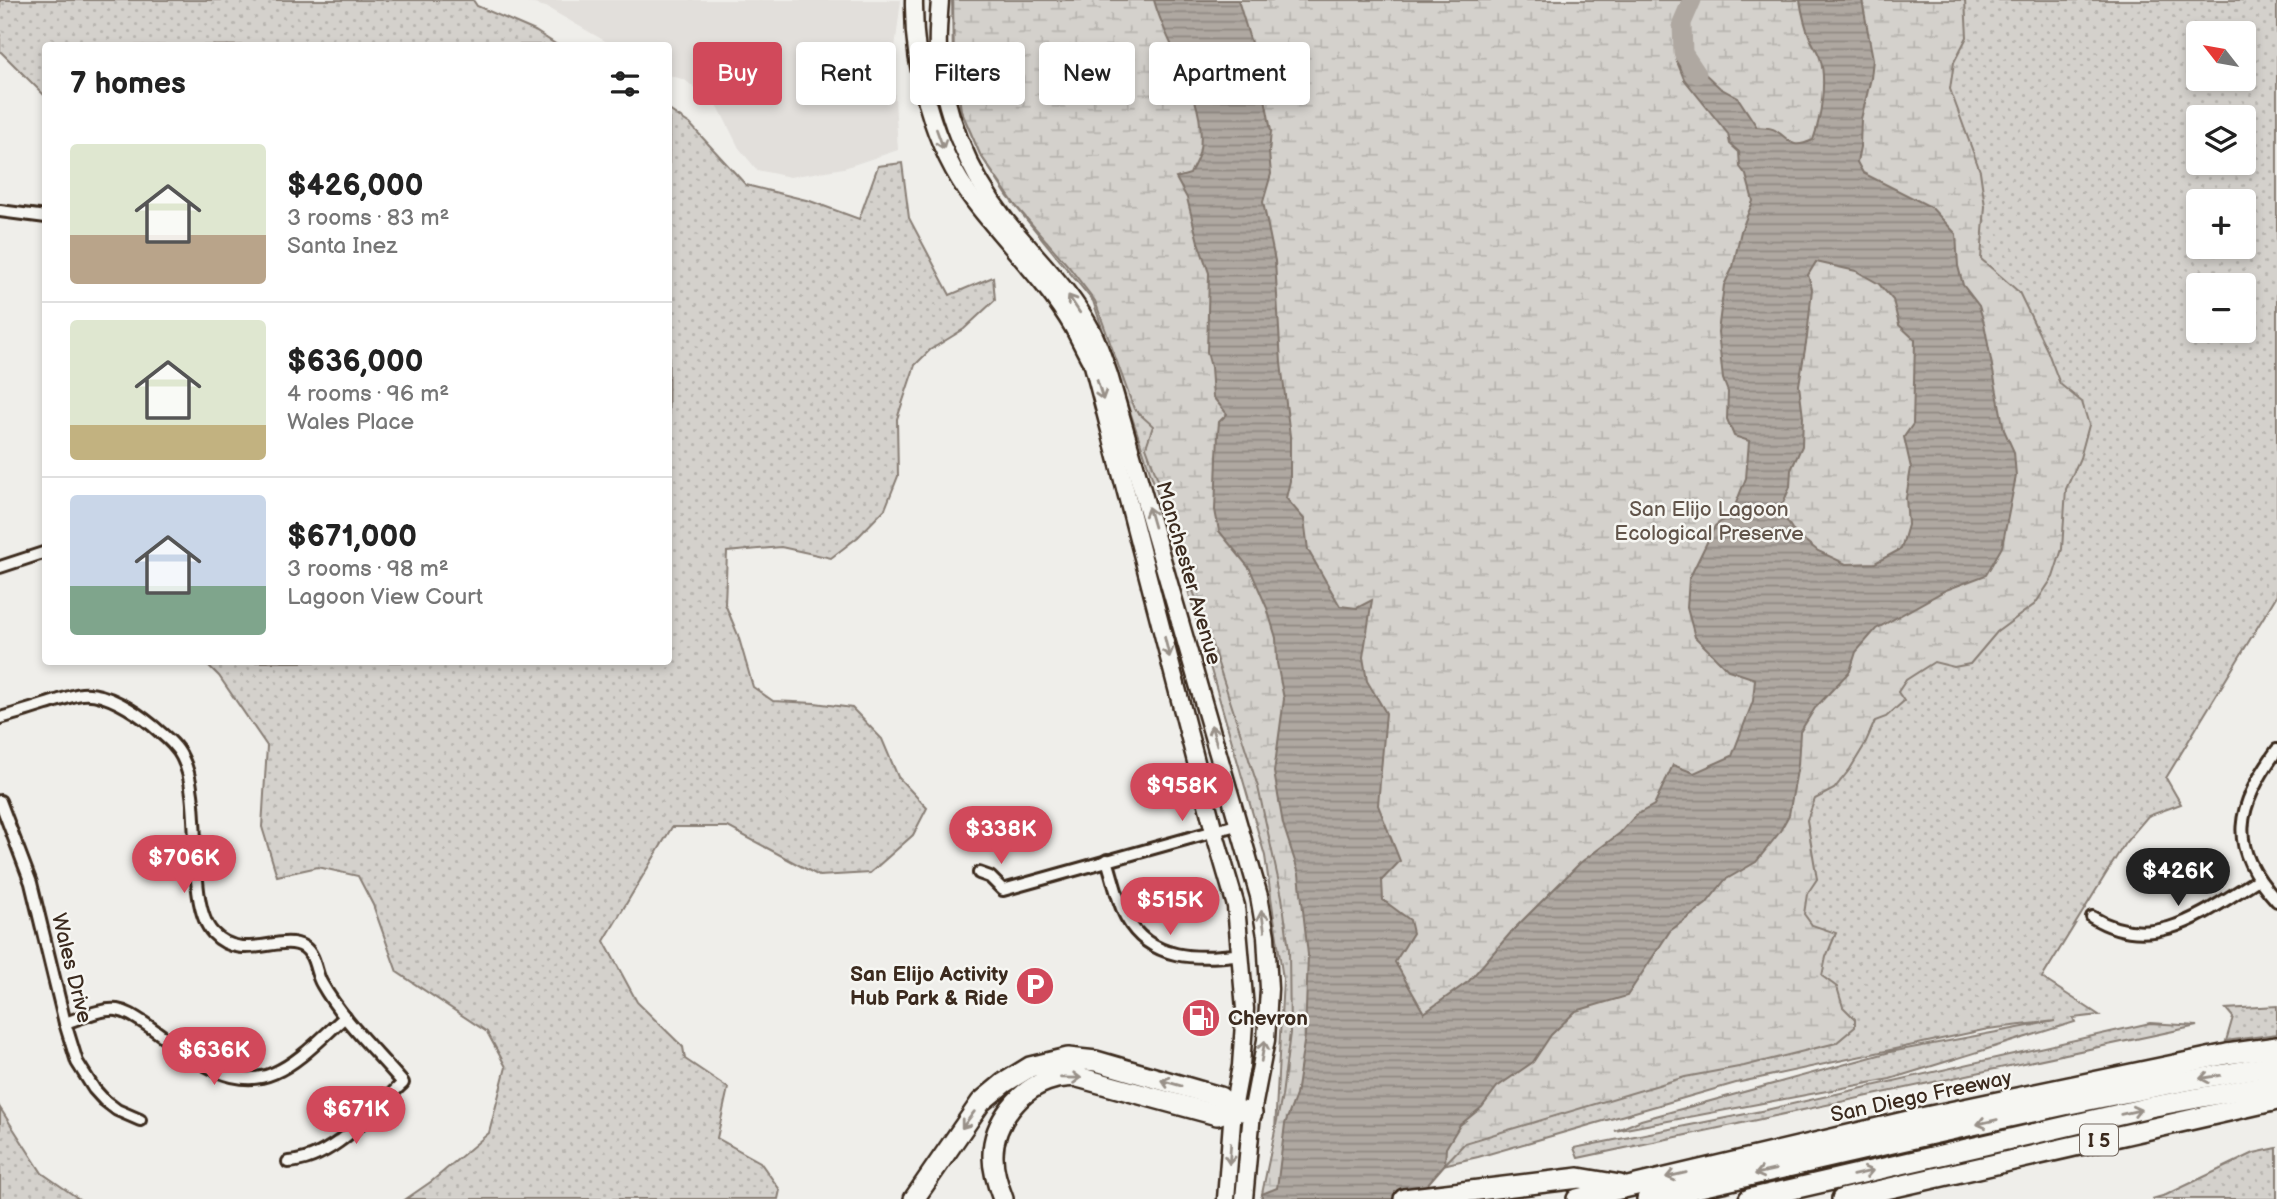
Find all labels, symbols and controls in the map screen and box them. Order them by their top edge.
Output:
north arrow [2186,21,2256,91]
map controls [2186,21,2256,343]
chip: Buy [693,42,782,105]
chip: Rent [796,42,896,105]
chip: Filters [910,42,1025,105]
chip: New [1039,42,1135,105]
chip: Apartment [1149,42,1310,105]
icon: filters [606,65,644,103]
text: 7 homes [70,66,186,102]
button: layers [2186,105,2256,175]
one-way arrow [934,127,947,149]
text: $426,000 [287,168,423,204]
icon: home [126,172,210,256]
button: + [2186,189,2256,259]
text: 3 rooms · 83 m² [287,204,449,232]
text: Santa Inez [287,232,397,260]
button: − [2186,273,2256,343]
one-way arrow [1067,295,1081,314]
text: $636,000 [287,344,423,380]
icon: home [126,348,210,432]
one-way arrow [1095,379,1108,401]
text: 4 rooms · 96 m² [287,380,449,408]
text: Wales Place [287,408,414,436]
street label: Manchester Avenue [1150,479,1227,668]
park label: San Elijo Lagoon Ecological Preserve [1614,497,1804,546]
one-way arrow [1143,506,1156,528]
text: $671,000 [287,519,417,555]
icon: home [126,523,210,607]
text: 3 rooms · 98 m² [287,555,449,583]
text: Lagoon View Court [287,583,483,611]
one-way arrow [1161,636,1174,658]
one-way arrow [1206,724,1219,746]
pin: $958K [1133,764,1231,823]
text: $958K [1146,772,1218,800]
pin: $338K [952,806,1050,866]
text: $338K [965,815,1037,843]
pin: $706K [135,836,233,895]
text: $706K [148,844,220,872]
pin: $426K [2129,848,2227,908]
text: $426K [2142,857,2214,885]
pin: $515K [1121,878,1219,937]
text: $515K [1136,886,1204,914]
one-way arrow [1256,910,1269,933]
street label: Wales Drive [46,911,97,1026]
place label: San Elijo Activity Hub Park & Ride [850,962,1008,1011]
parking icon: San Elijo Activity Hub Park & Ride [1014,965,1056,1007]
fuel station icon: Chevron [1180,997,1222,1039]
place label: Chevron [1228,1006,1308,1031]
pin: $636K [165,1028,263,1087]
text: $636K [178,1036,250,1064]
one-way arrow [1257,1040,1271,1063]
street label: San Diego Freeway [1828,1065,2014,1128]
one-way arrow [2199,1071,2222,1084]
one-way arrow [1059,1072,1082,1085]
one-way arrow [1161,1075,1183,1088]
pin: $671K [307,1086,405,1146]
text: $671K [322,1095,390,1123]
one-way arrow [2119,1104,2142,1118]
one-way arrow [961,1110,976,1128]
one-way arrow [1976,1116,1999,1129]
road number: I 5 [2080,1124,2118,1156]
one-way arrow [1223,1142,1236,1165]
one-way arrow [1851,1165,1874,1179]
one-way arrow [1754,1166,1777,1180]
one-way arrow [1665,1169,1688,1182]

